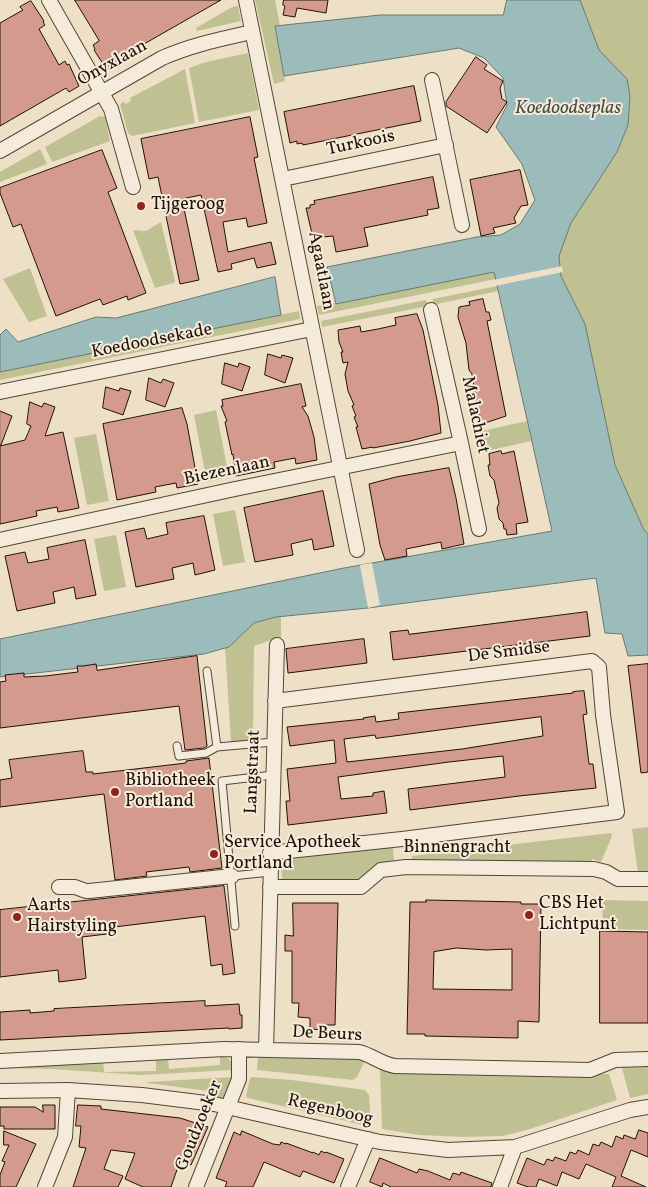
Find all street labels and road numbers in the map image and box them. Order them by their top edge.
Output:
street label: Onyxlaan [74,36,152,92]
street label: Turkoois [325,126,397,162]
street label: Agaatlaan [302,230,338,312]
street label: Koedoodsekade [90,320,214,364]
street label: Malachiet [455,374,493,456]
street label: Biezenlaan [182,452,272,492]
street label: De Smidse [467,637,551,669]
street label: Langstraat [242,729,266,815]
street label: Binnengracht [403,838,511,860]
street label: De Beurs [291,1022,363,1048]
street label: Goudzoeker [172,1078,228,1174]
street label: Regenboog [285,1091,375,1131]

